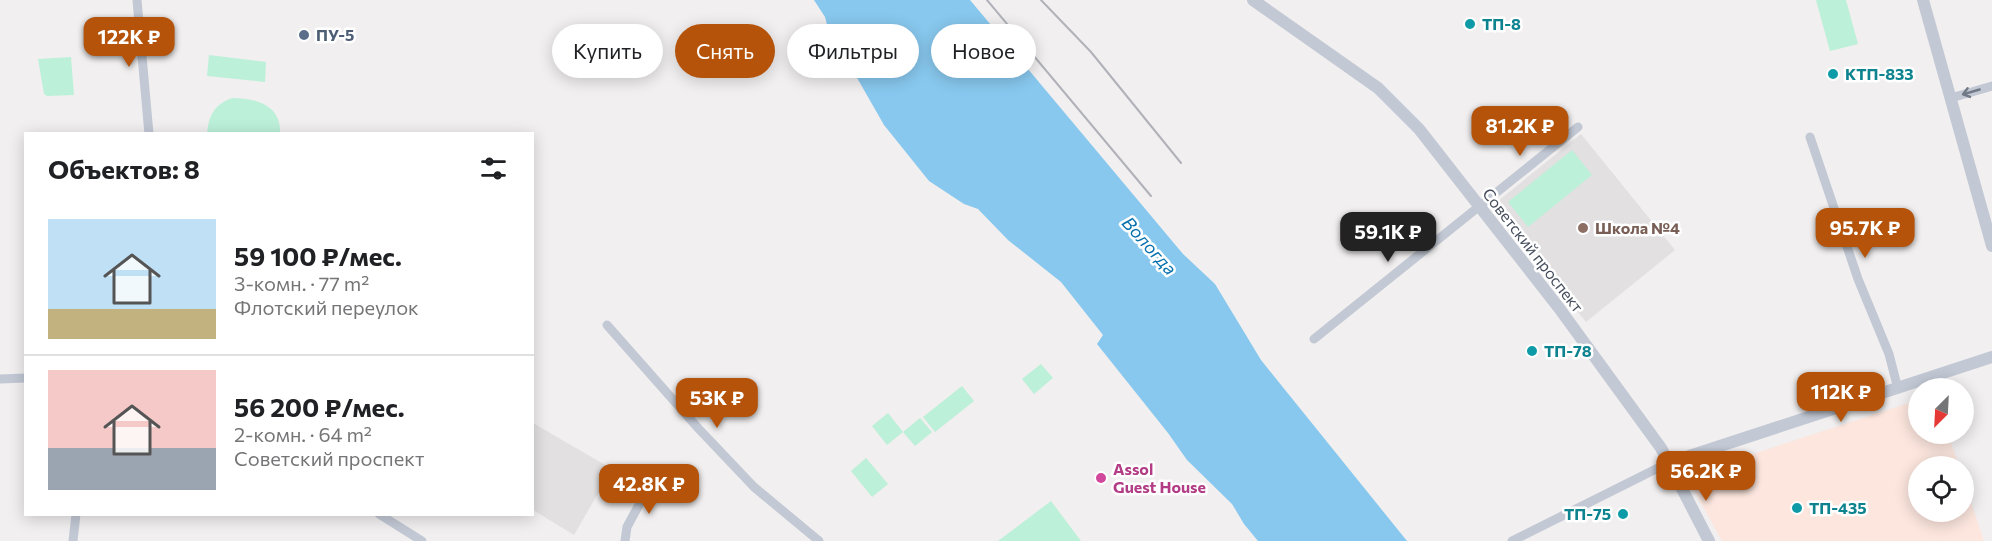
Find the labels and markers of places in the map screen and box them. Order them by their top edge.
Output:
place label: ТП-8 [1482,14,1521,33]
pin: 122K ₽ [80,17,178,68]
marker: ТП-8 [1463,17,1477,31]
place label: ПУ-5 [316,25,354,44]
marker: ПУ-5 [297,28,311,42]
place label: КТП-833 [1845,64,1914,83]
marker: КТП-833 [1826,67,1840,81]
pin: 81.2K ₽ [1465,106,1575,157]
pin: 95.7K ₽ [1810,208,1920,259]
pin: 59.1K ₽ [1333,212,1443,263]
place label: Школа №4 [1595,218,1680,237]
marker: Школа №4 [1576,221,1590,235]
place label: ТП-78 [1544,341,1592,360]
marker: ТП-78 [1525,344,1539,358]
pin: 112K ₽ [1792,372,1890,423]
pin: 53K ₽ [675,378,759,429]
pin: 56.2K ₽ [1651,451,1761,502]
place label: Assol Guest House [1113,459,1206,496]
pin: 42.8K ₽ [594,464,704,515]
marker: Assol Guest House [1094,471,1108,485]
place label: ТП-435 [1809,498,1867,517]
marker: ТП-435 [1790,501,1804,515]
place label: ТП-75 [1564,504,1611,523]
marker: ТП-75 [1616,507,1630,521]

